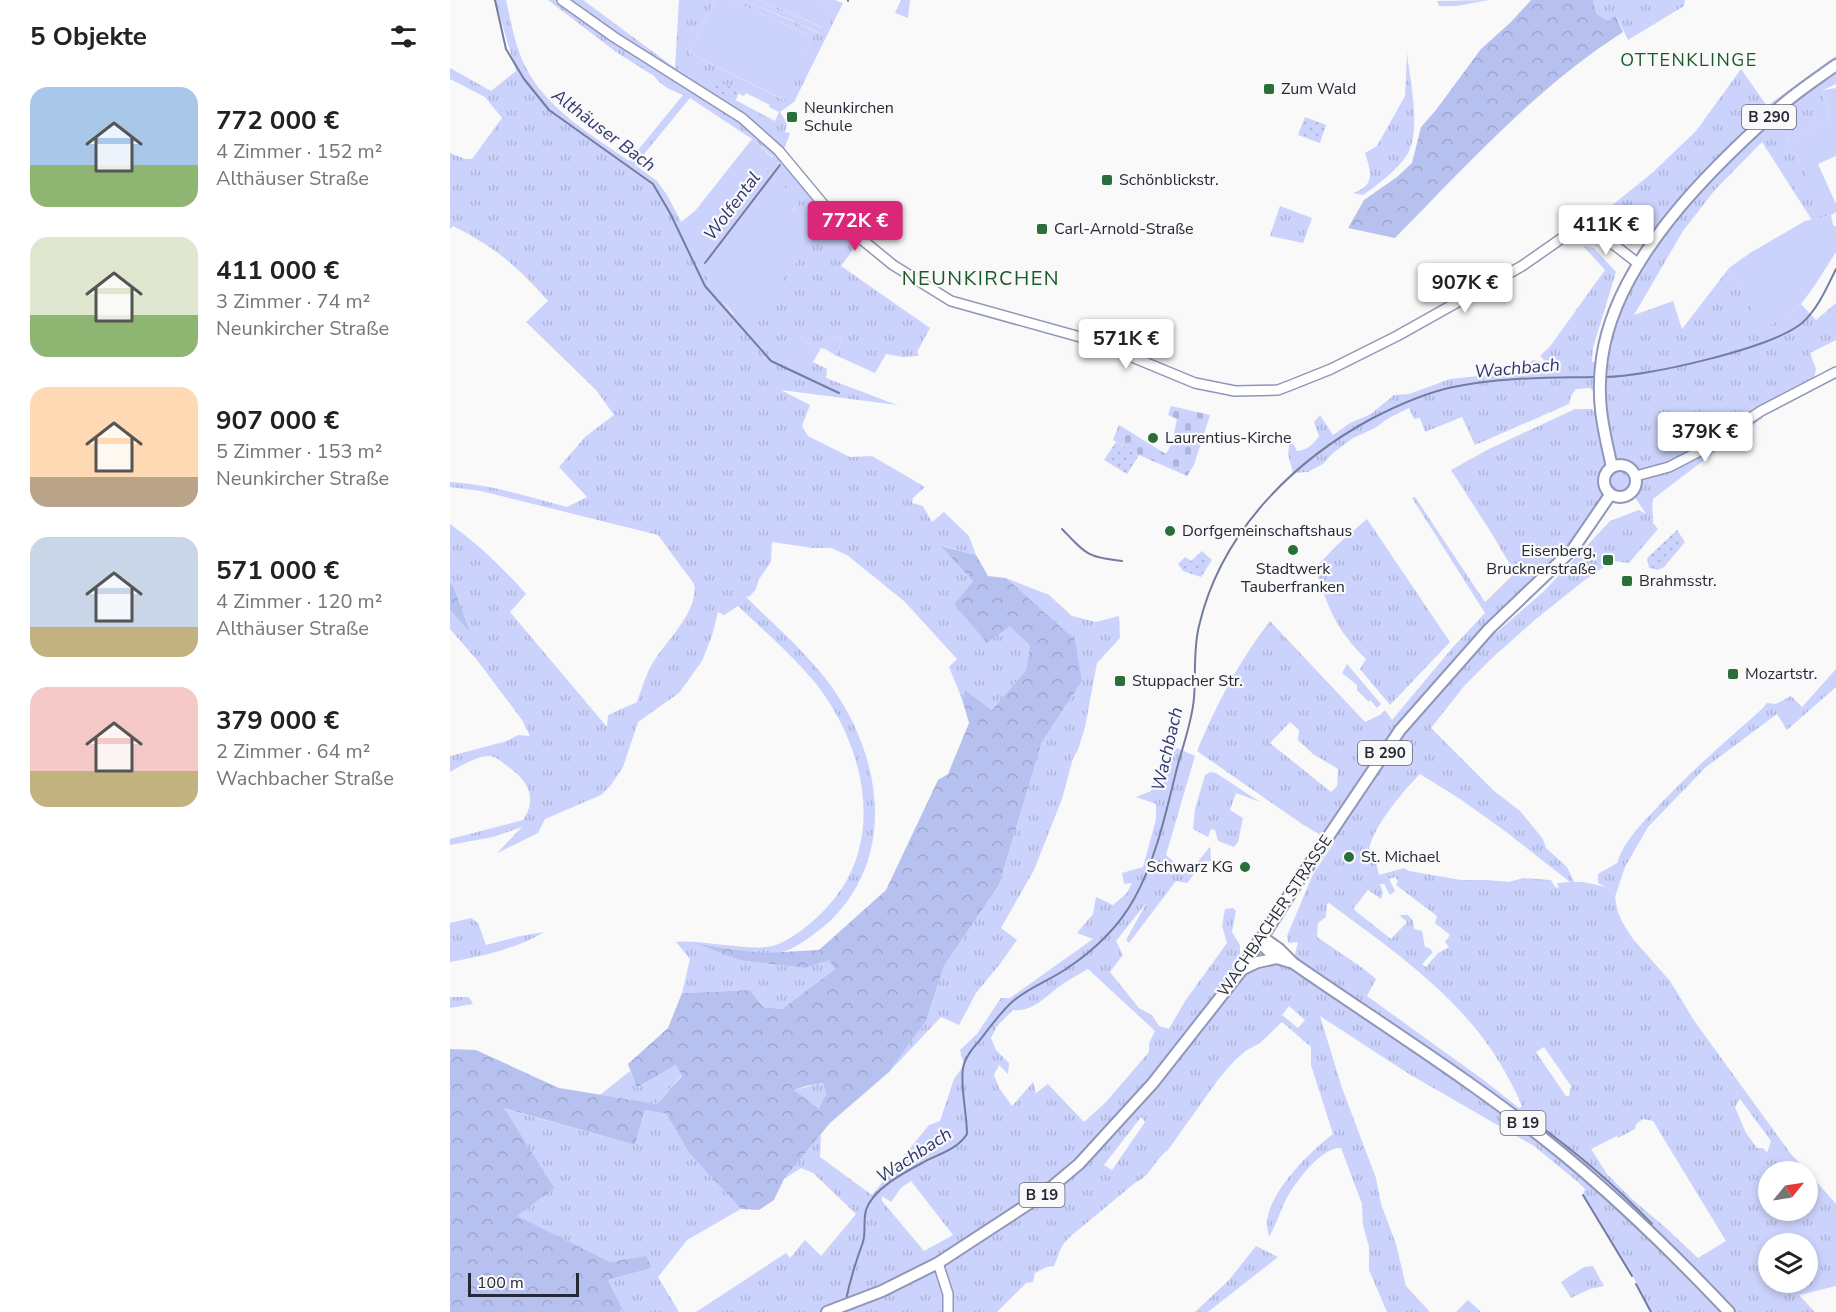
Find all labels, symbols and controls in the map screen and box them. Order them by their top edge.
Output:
text: 5 Objekte [30,19,147,54]
icon: filters [387,20,420,53]
district label: OTTENKLINGE [1620,48,1758,72]
place label: Zum Wald [1281,78,1356,100]
water label: Althäuser Bach [546,82,661,177]
marker: Zum Wald [1262,82,1276,96]
place label: Neunkirchen Schule [804,97,894,137]
text: 772 000 € [216,103,339,138]
road number: B 290 [1742,105,1796,129]
marker: Neunkirchen Schule [785,110,799,124]
icon: home [78,111,150,183]
text: 4 Zimmer · 152 m² [216,138,382,165]
text: Althäuser Straße [216,165,369,192]
water label: Wolfental [698,167,766,245]
place label: Schönblickstr. [1119,169,1219,191]
marker: Schönblickstr. [1100,173,1114,187]
pin: 772K € [806,201,904,252]
pin: 411K € [1557,205,1655,256]
text: 772K € [822,207,888,234]
text: 411K € [1573,211,1639,238]
place label: Carl-Arnold-Straße [1054,218,1194,240]
marker: Carl-Arnold-Straße [1035,222,1049,236]
text: 411 000 € [216,253,339,288]
icon: home [78,261,150,333]
pin: 907K € [1416,263,1514,314]
district label: NEUNKIRCHEN [902,265,1060,292]
text: 907K € [1432,269,1498,296]
text: 3 Zimmer · 74 m² [216,288,370,315]
text: Neunkircher Straße [216,315,389,342]
pin: 571K € [1077,319,1175,370]
text: 571K € [1093,325,1159,352]
water label: Wachbach [1473,352,1561,384]
text: 907 000 € [216,403,339,438]
icon: home [78,411,150,483]
pin: 379K € [1656,412,1754,463]
text: 379K € [1672,418,1738,445]
place label: Laurentius-Kirche [1165,427,1291,449]
marker: Laurentius-Kirche [1146,431,1160,445]
text: 5 Zimmer · 153 m² [216,438,382,465]
text: Neunkircher Straße [216,465,389,492]
place label: Dorfgemeinschaftshaus [1182,520,1352,542]
marker: Dorfgemeinschaftshaus [1163,524,1177,538]
place label: Eisenberg, Brucknerstraße [1486,540,1596,580]
marker: Stadtwerk Tauberfranken [1286,543,1300,557]
text: 571 000 € [216,553,339,588]
marker: Eisenberg, Brucknerstraße [1601,553,1615,567]
place label: Stadtwerk Tauberfranken [1241,558,1345,598]
icon: home [78,561,150,633]
place label: Brahmsstr. [1639,570,1717,592]
marker: Brahmsstr. [1620,574,1634,588]
text: 4 Zimmer · 120 m² [216,588,382,615]
text: Althäuser Straße [216,615,369,642]
place label: Mozartstr. [1745,663,1817,685]
marker: Mozartstr. [1726,667,1740,681]
place label: Stuppacher Str. [1132,670,1243,692]
marker: Stuppacher Str. [1113,674,1127,688]
text: 379 000 € [216,703,339,738]
water label: Wachbach [1146,705,1188,793]
icon: home [78,711,150,783]
text: 2 Zimmer · 64 m² [216,738,370,765]
road number: B 290 [1358,741,1412,765]
text: Wachbacher Straße [216,765,394,792]
street label: WACHBACHER STRASSE [1213,831,1337,1001]
place label: St. Michael [1361,846,1440,868]
marker: St. Michael [1342,850,1356,864]
place label: Schwarz KG [1147,856,1233,878]
marker: Schwarz KG [1238,860,1252,874]
road number: B 19 [1500,1111,1546,1135]
water label: Wachbach [872,1122,956,1188]
north arrow [1758,1161,1818,1221]
map controls [1758,1161,1818,1293]
road number: B 19 [1020,1183,1064,1207]
button: layers [1758,1233,1818,1293]
scale bar [468,1270,579,1298]
text: 100 m [477,1272,524,1294]

